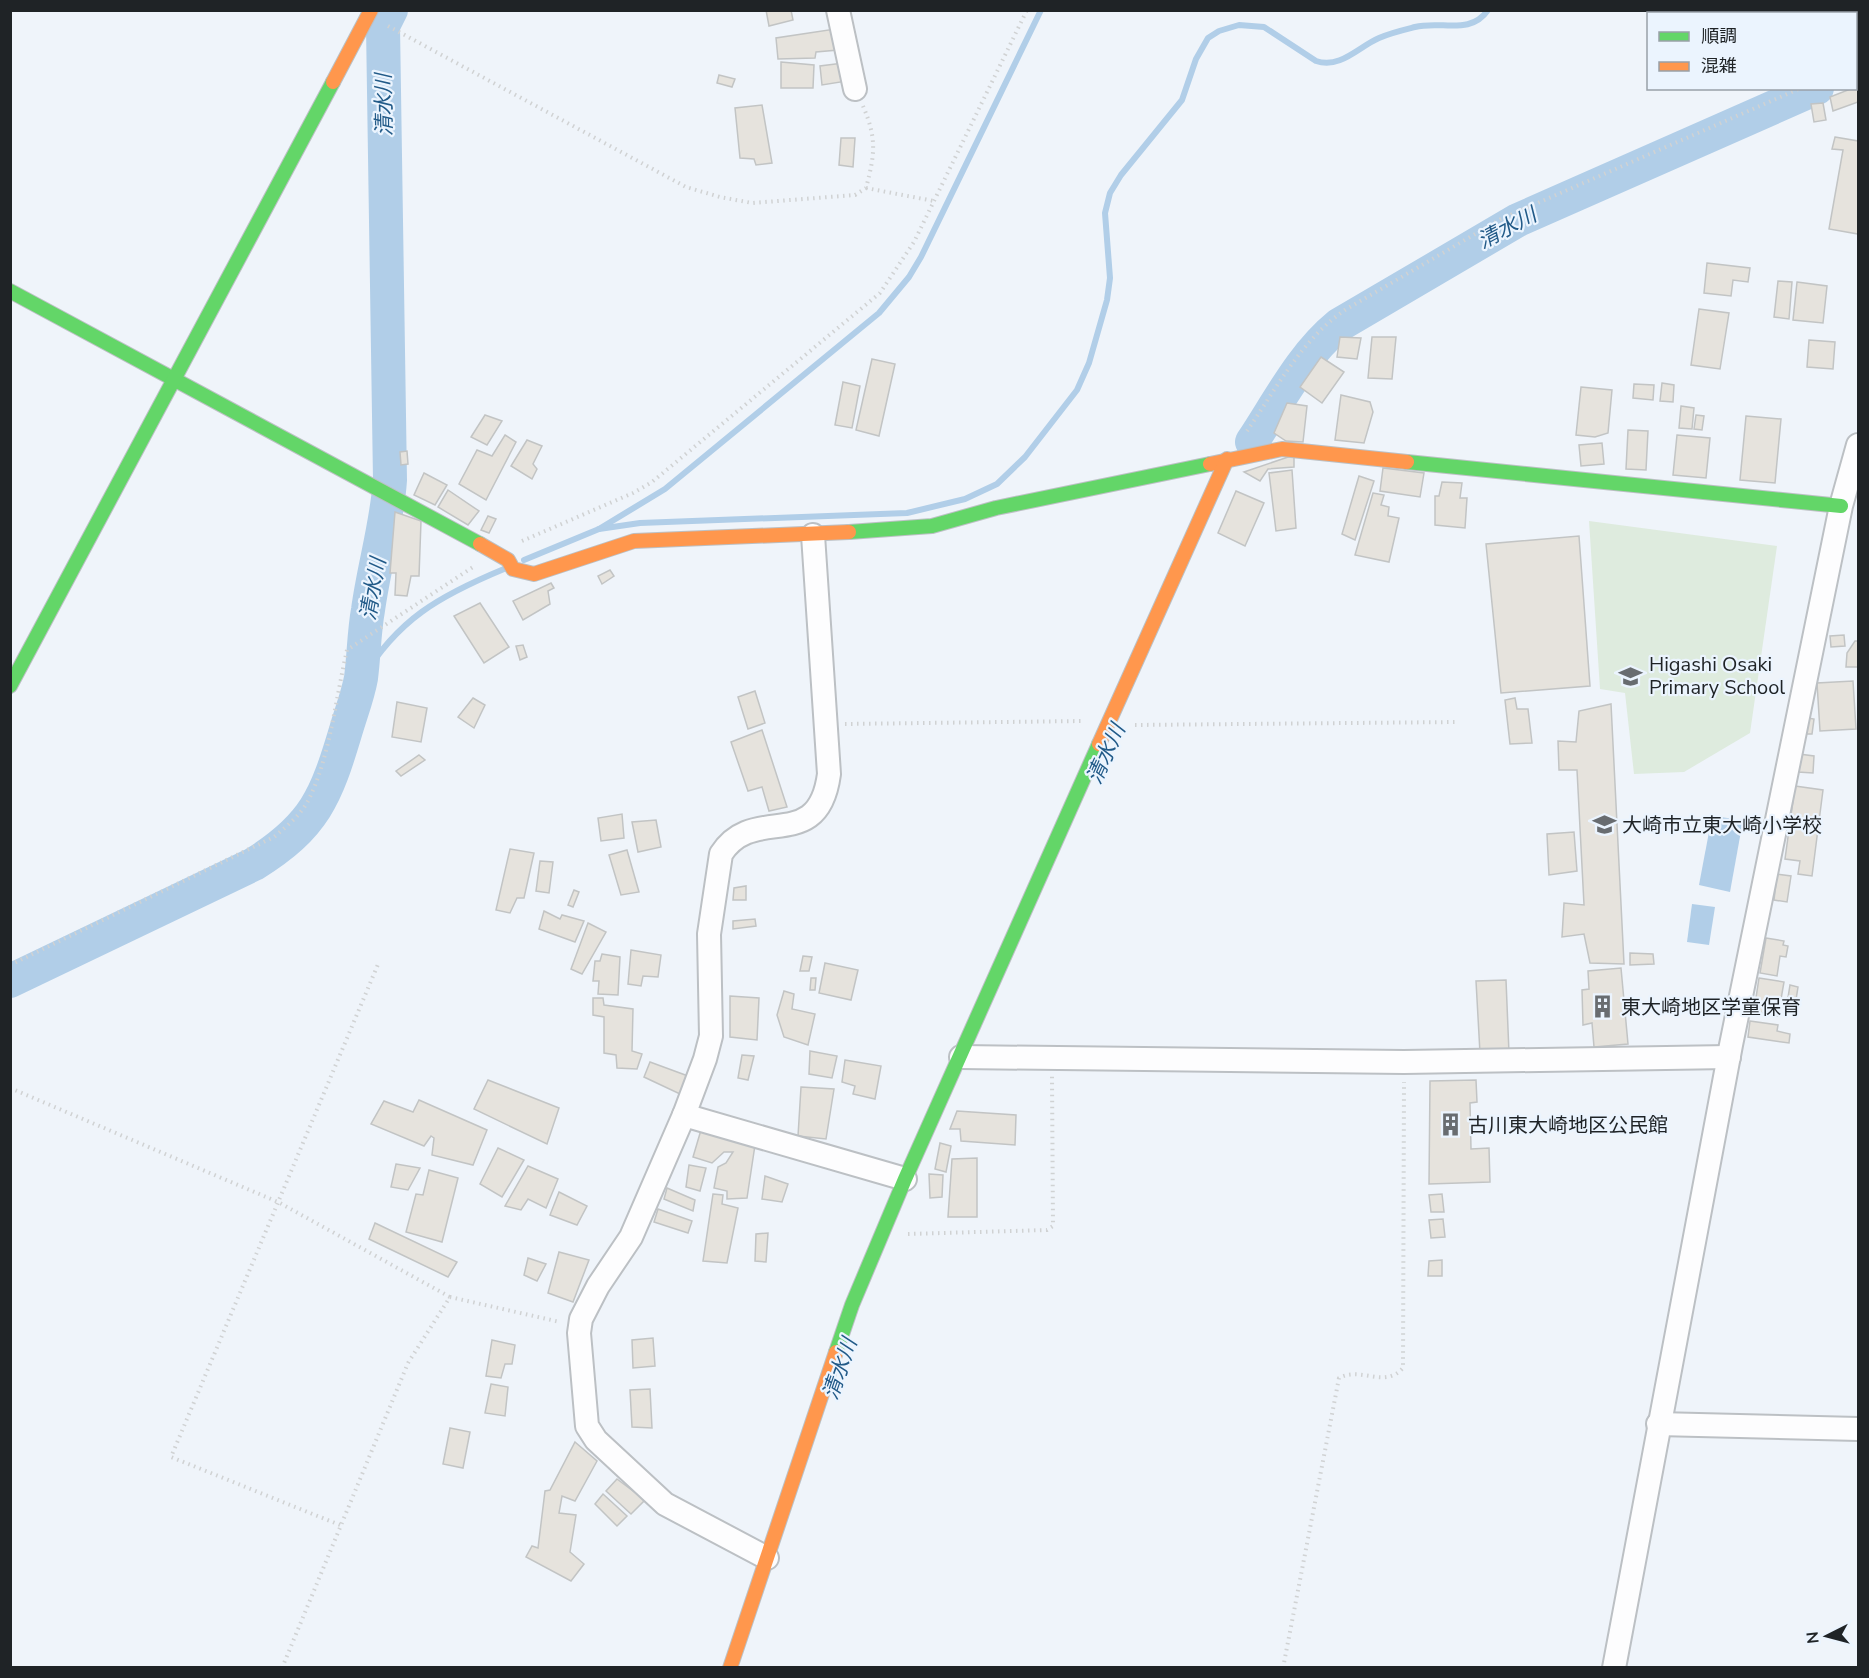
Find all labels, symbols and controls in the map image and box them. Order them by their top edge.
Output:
legend [1647,12,1857,90]
text: 順調 [1701,24,1737,48]
text: 混雑 [1701,54,1737,78]
water label: 清水川 [369,71,399,137]
water label: 清水川 [1473,200,1543,255]
water label: 清水川 [354,554,393,622]
place label: Higashi Osaki Primary School [1649,651,1785,701]
school or university icon: Higashi Osaki Primary School [1618,663,1644,689]
water label: 清水川 [1080,718,1132,788]
school or university icon: 大崎市立東大崎小学校 [1591,812,1617,838]
place label: 大崎市立東大崎小学校 [1622,812,1822,839]
building icon: 東大崎地区学童保育 [1590,994,1616,1020]
place label: 東大崎地区学童保育 [1621,994,1801,1021]
building icon: 古川東大崎地区公民館 [1437,1112,1463,1138]
place label: 古川東大崎地区公民館 [1468,1112,1668,1139]
water label: 清水川 [817,1333,864,1403]
north arrow [1797,1606,1857,1666]
text: N [1802,1630,1825,1645]

